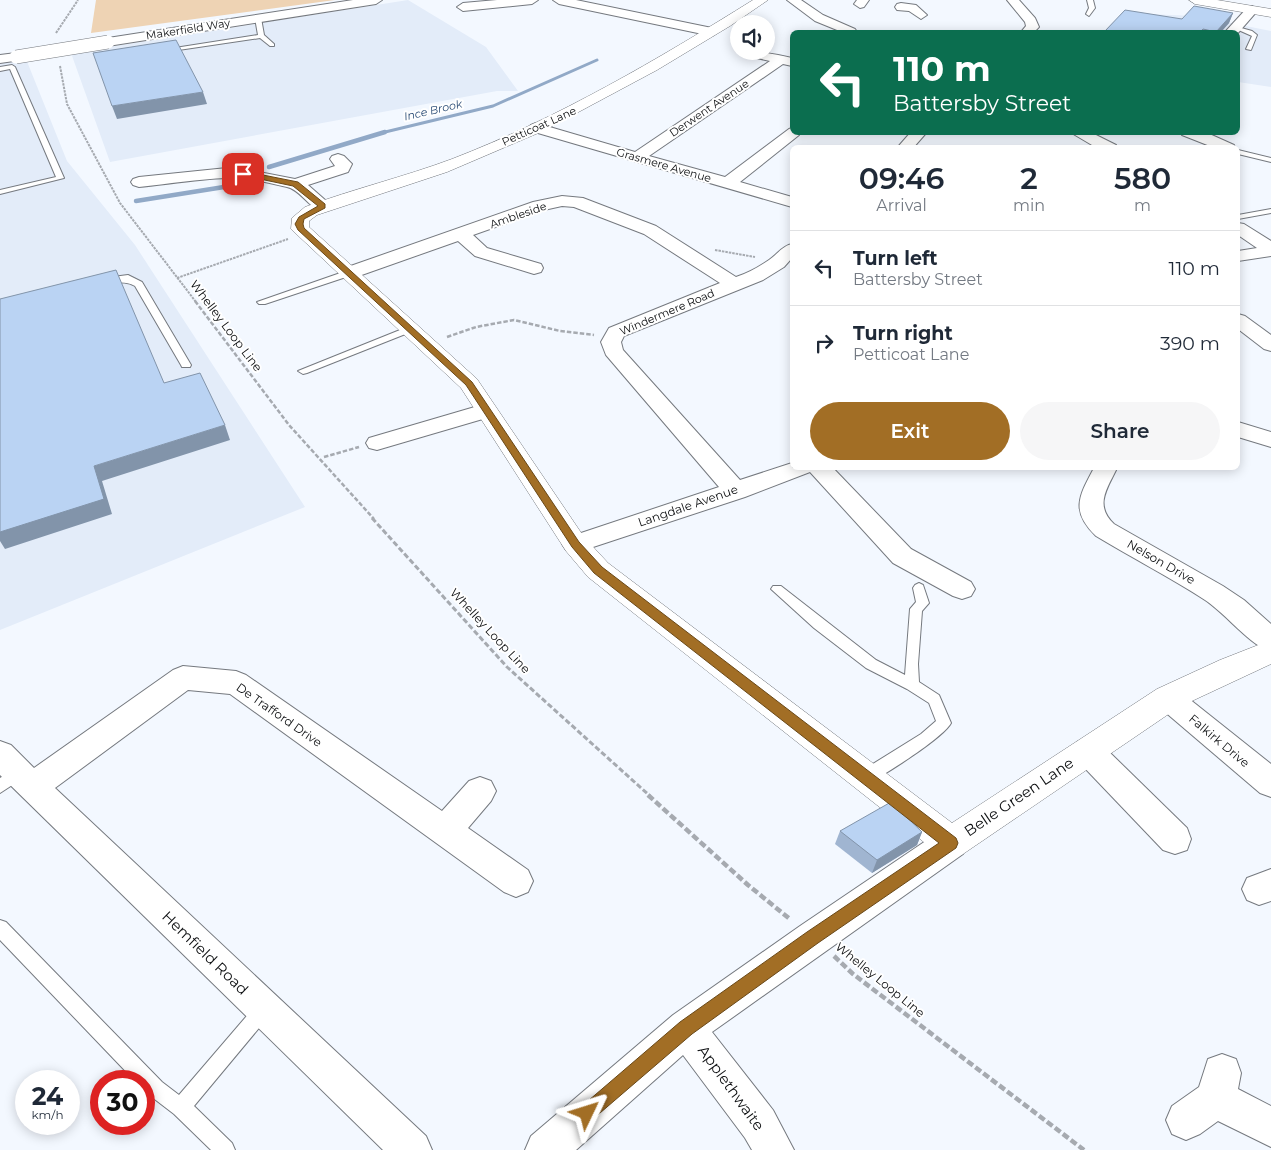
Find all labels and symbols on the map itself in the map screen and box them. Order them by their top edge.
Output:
street label: Makerfield Way [145,15,231,43]
street label: Derwent Avenue [667,76,752,140]
water label: Ince Brook [403,96,464,123]
street label: Petticoat Lane [500,103,579,149]
street label: Grasmere Avenue [615,145,713,185]
pin [222,153,264,195]
street label: Ambleside [488,199,549,231]
street label: Whelley Loop Line [187,277,266,374]
street label: Windermere Road [617,286,717,338]
street label: Langdale Avenue [636,481,740,530]
street label: Nelson Drive [1124,536,1198,587]
street label: Whelley Loop Line [447,585,534,676]
street label: De Trafford Drive [233,679,325,750]
street label: Falkirk Drive [1186,711,1253,770]
street label: Belle Green Lane [960,753,1077,840]
street label: Hemfield Road [158,907,252,999]
street label: Whelley Loop Line [833,939,928,1020]
street label: Applethwaite [694,1041,769,1134]
speed limit sign: 30 [90,1070,155,1135]
position arrow [560,1086,612,1138]

